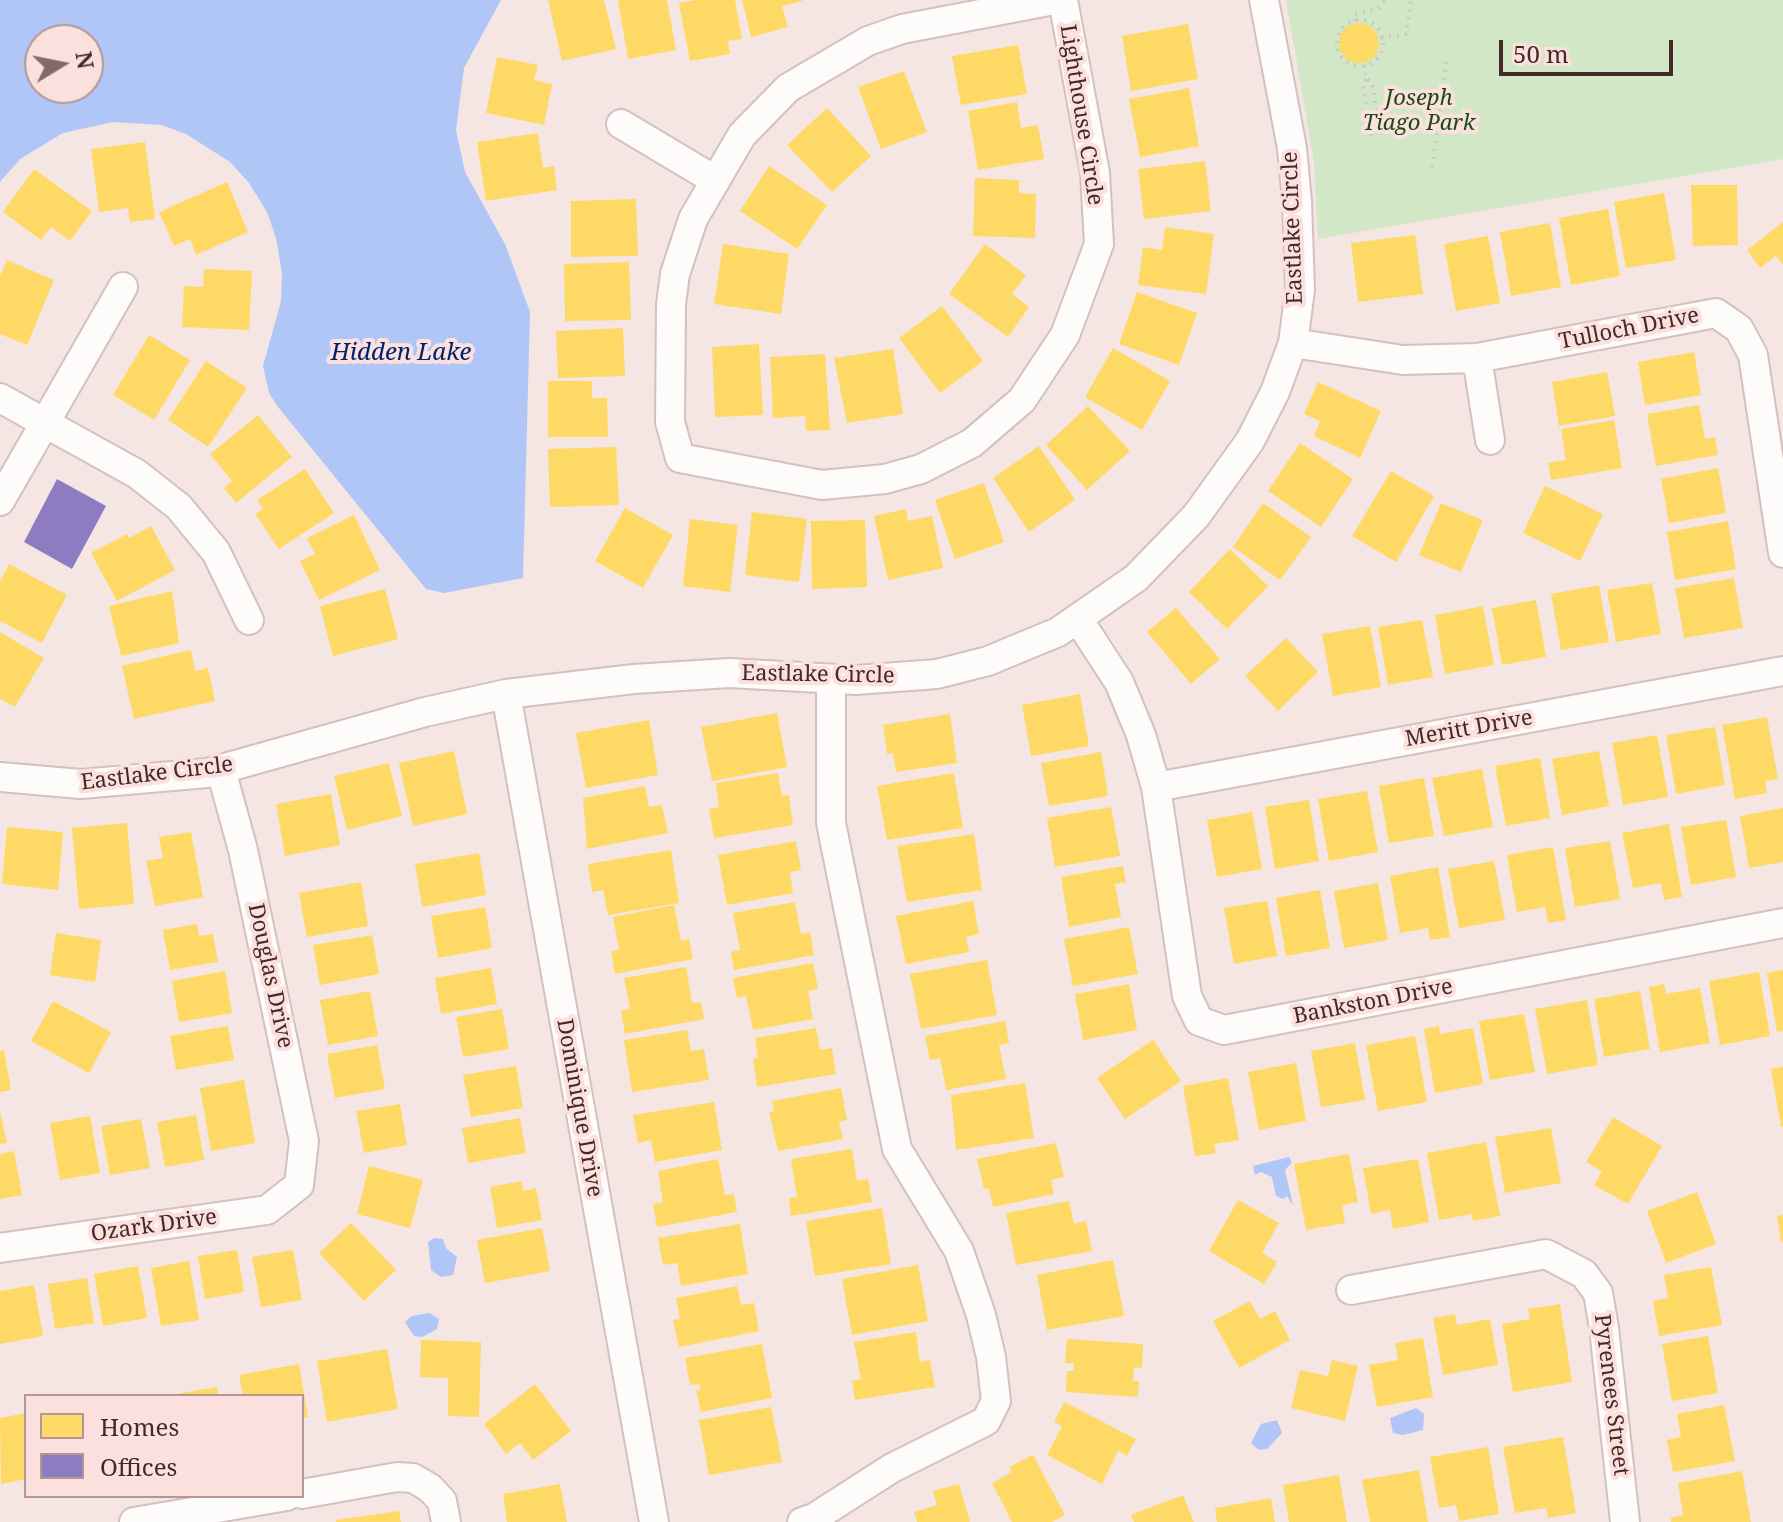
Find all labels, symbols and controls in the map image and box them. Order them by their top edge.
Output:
street label: Lighthouse Circle [1054,23,1108,207]
north arrow [24,24,104,104]
scale bar [1503,24,1677,74]
text: 50 m [1513,37,1569,70]
text: N [69,49,102,71]
park label: Joseph Tiago Park [1363,86,1475,138]
street label: Eastlake Circle [1277,151,1309,305]
street label: Tulloch Drive [1557,302,1701,356]
water label: Hidden Lake [331,339,471,367]
street label: Eastlake Circle [741,660,895,690]
street label: Meritt Drive [1403,705,1535,753]
street label: Eastlake Circle [79,752,235,796]
street label: Douglas Drive [242,901,298,1051]
street label: Bankston Drive [1291,974,1455,1030]
street label: Dominique Drive [550,1017,608,1199]
street label: Ozark Drive [89,1204,219,1248]
street label: Pyrenees Street [1588,1313,1634,1477]
legend [24,1394,304,1498]
text: Homes [100,1410,179,1443]
text: Offices [100,1450,177,1483]

